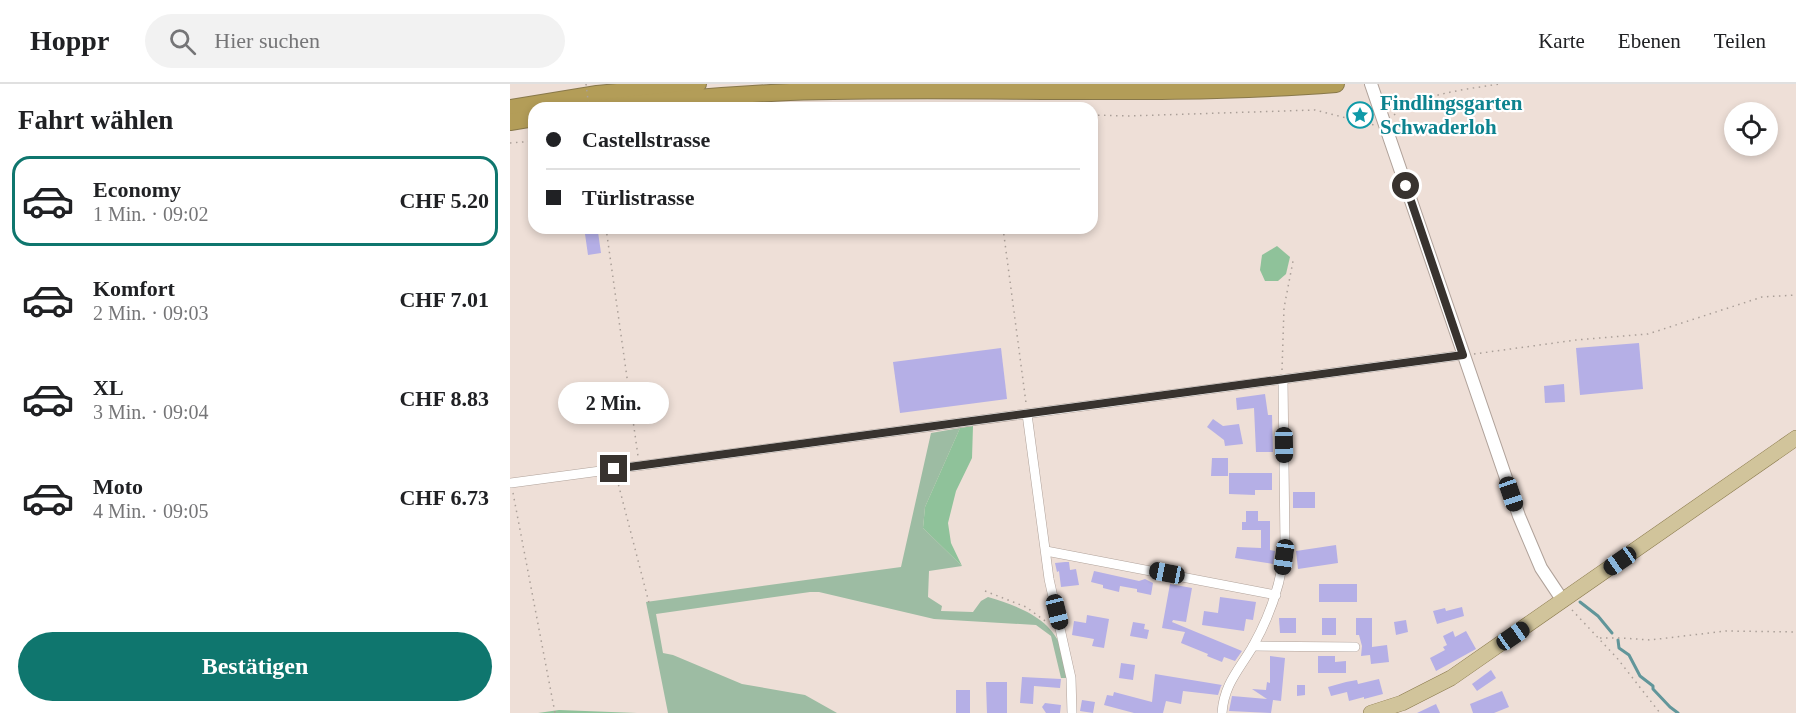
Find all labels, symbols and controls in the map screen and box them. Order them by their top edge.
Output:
search box [145,14,565,68]
text: Hoppr [30,25,109,56]
icon: search [166,25,199,58]
text: Hier suchen [214,28,320,53]
text: Karte [1538,29,1585,53]
text: Ebenen [1618,29,1681,53]
text: Teilen [1714,29,1766,53]
place label: Findlingsgarten Schwaderloh [1380,91,1523,139]
place icon: Findlingsgarten Schwaderloh [1345,100,1375,130]
map controls [1724,102,1778,156]
button: locate [1724,102,1778,156]
text: Fahrt wählen [18,105,173,135]
text: Castellstrasse [582,127,710,152]
route start [1392,172,1419,199]
icon: car [21,174,75,228]
text: Economy [93,177,181,202]
text: Türlistrasse [582,185,694,210]
text: CHF 5.20 [399,188,489,213]
text: 1 Min. · 09:02 [93,203,209,225]
icon: car [21,273,75,327]
text: Komfort [93,276,175,301]
text: CHF 7.01 [399,287,489,312]
text: 2 Min. · 09:03 [93,302,209,324]
icon: car [21,372,75,426]
text: XL [93,375,124,400]
callout: 2 Min. [558,382,670,424]
text: CHF 8.83 [399,386,489,411]
text: 2 Min. [586,392,641,414]
text: 3 Min. · 09:04 [93,401,209,423]
car [1275,427,1293,463]
route end [600,455,627,482]
icon: car [21,471,75,525]
text: Moto [93,474,143,499]
car [1497,474,1525,514]
text: CHF 6.73 [399,485,489,510]
text: 4 Min. · 09:05 [93,500,209,522]
car [1273,538,1295,576]
car [1600,543,1640,579]
car [1148,561,1186,585]
car [1044,592,1070,632]
car [1493,618,1533,654]
button: Bestätigen [18,632,492,701]

